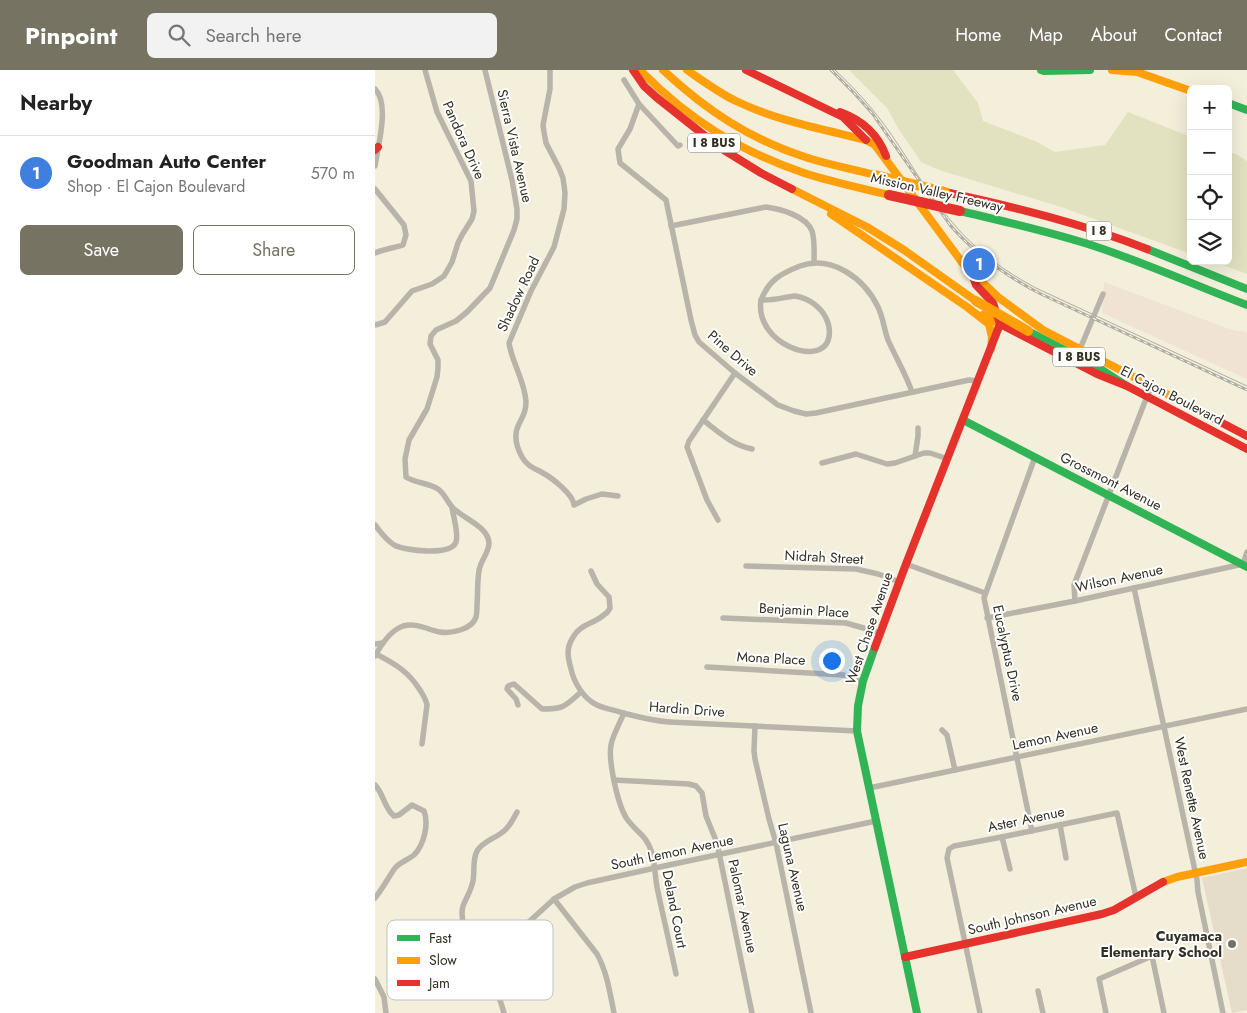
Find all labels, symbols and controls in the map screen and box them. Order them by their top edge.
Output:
search box [147,13,497,58]
text: Pinpoint [25,18,117,53]
icon: search [165,21,193,49]
text: Search here [205,22,302,49]
text: Home [955,22,1001,48]
text: Map [1029,22,1063,48]
text: About [1091,22,1136,48]
text: Contact [1164,22,1222,48]
map controls [1187,85,1232,265]
button: + [1187,85,1232,130]
street label: Sierra Vista Avenue [492,87,538,205]
text: Nearby [20,88,92,118]
street label: Pandora Drive [438,98,490,182]
button: − [1187,130,1232,175]
road number: I 8 BUS [688,134,740,152]
text: Goodman Auto Center [67,148,266,175]
text: 1 [32,162,40,185]
text: 570 m [311,162,355,185]
street label: Mission Valley Freeway [869,167,1006,217]
text: Shop · El Cajon Boulevard [67,175,245,198]
button: locate [1187,175,1232,220]
button: layers [1187,220,1232,265]
road number: I 8 [1087,222,1111,240]
button: Save [20,225,183,275]
button: Share [193,225,355,275]
pin: 1 [963,245,995,283]
street label: Shadow Road [492,253,544,335]
street label: Pine Drive [703,325,763,381]
road number: I 8 BUS [1053,348,1105,366]
street label: El Cajon Boulevard [1117,360,1227,430]
street label: Grossmont Avenue [1057,447,1165,515]
street label: Nidrah Street [784,545,865,569]
street label: Wilson Avenue [1073,559,1165,597]
street label: West Chase Avenue [840,569,898,687]
street label: Benjamin Place [758,598,850,622]
street label: Eucalyptus Drive [988,603,1028,703]
street label: Mona Place [736,646,806,670]
your location [819,648,845,674]
street label: Hardin Drive [648,696,726,722]
street label: Lemon Avenue [1010,717,1100,755]
street label: West Renette Avenue [1169,735,1215,861]
street label: Aster Avenue [986,801,1066,837]
street label: Laguna Avenue [773,821,813,913]
street label: South Lemon Avenue [609,829,735,875]
street label: Palomar Avenue [723,857,763,955]
street label: Deland Court [658,868,692,950]
street label: South Johnson Avenue [966,890,1098,940]
legend [387,920,553,1000]
place label: Cuyamaca Elementary School [1101,926,1222,962]
text: Fast [429,928,452,948]
marker: Cuyamaca Elementary School [1226,938,1238,950]
text: Slow [429,950,457,970]
text: Jam [427,973,450,993]

